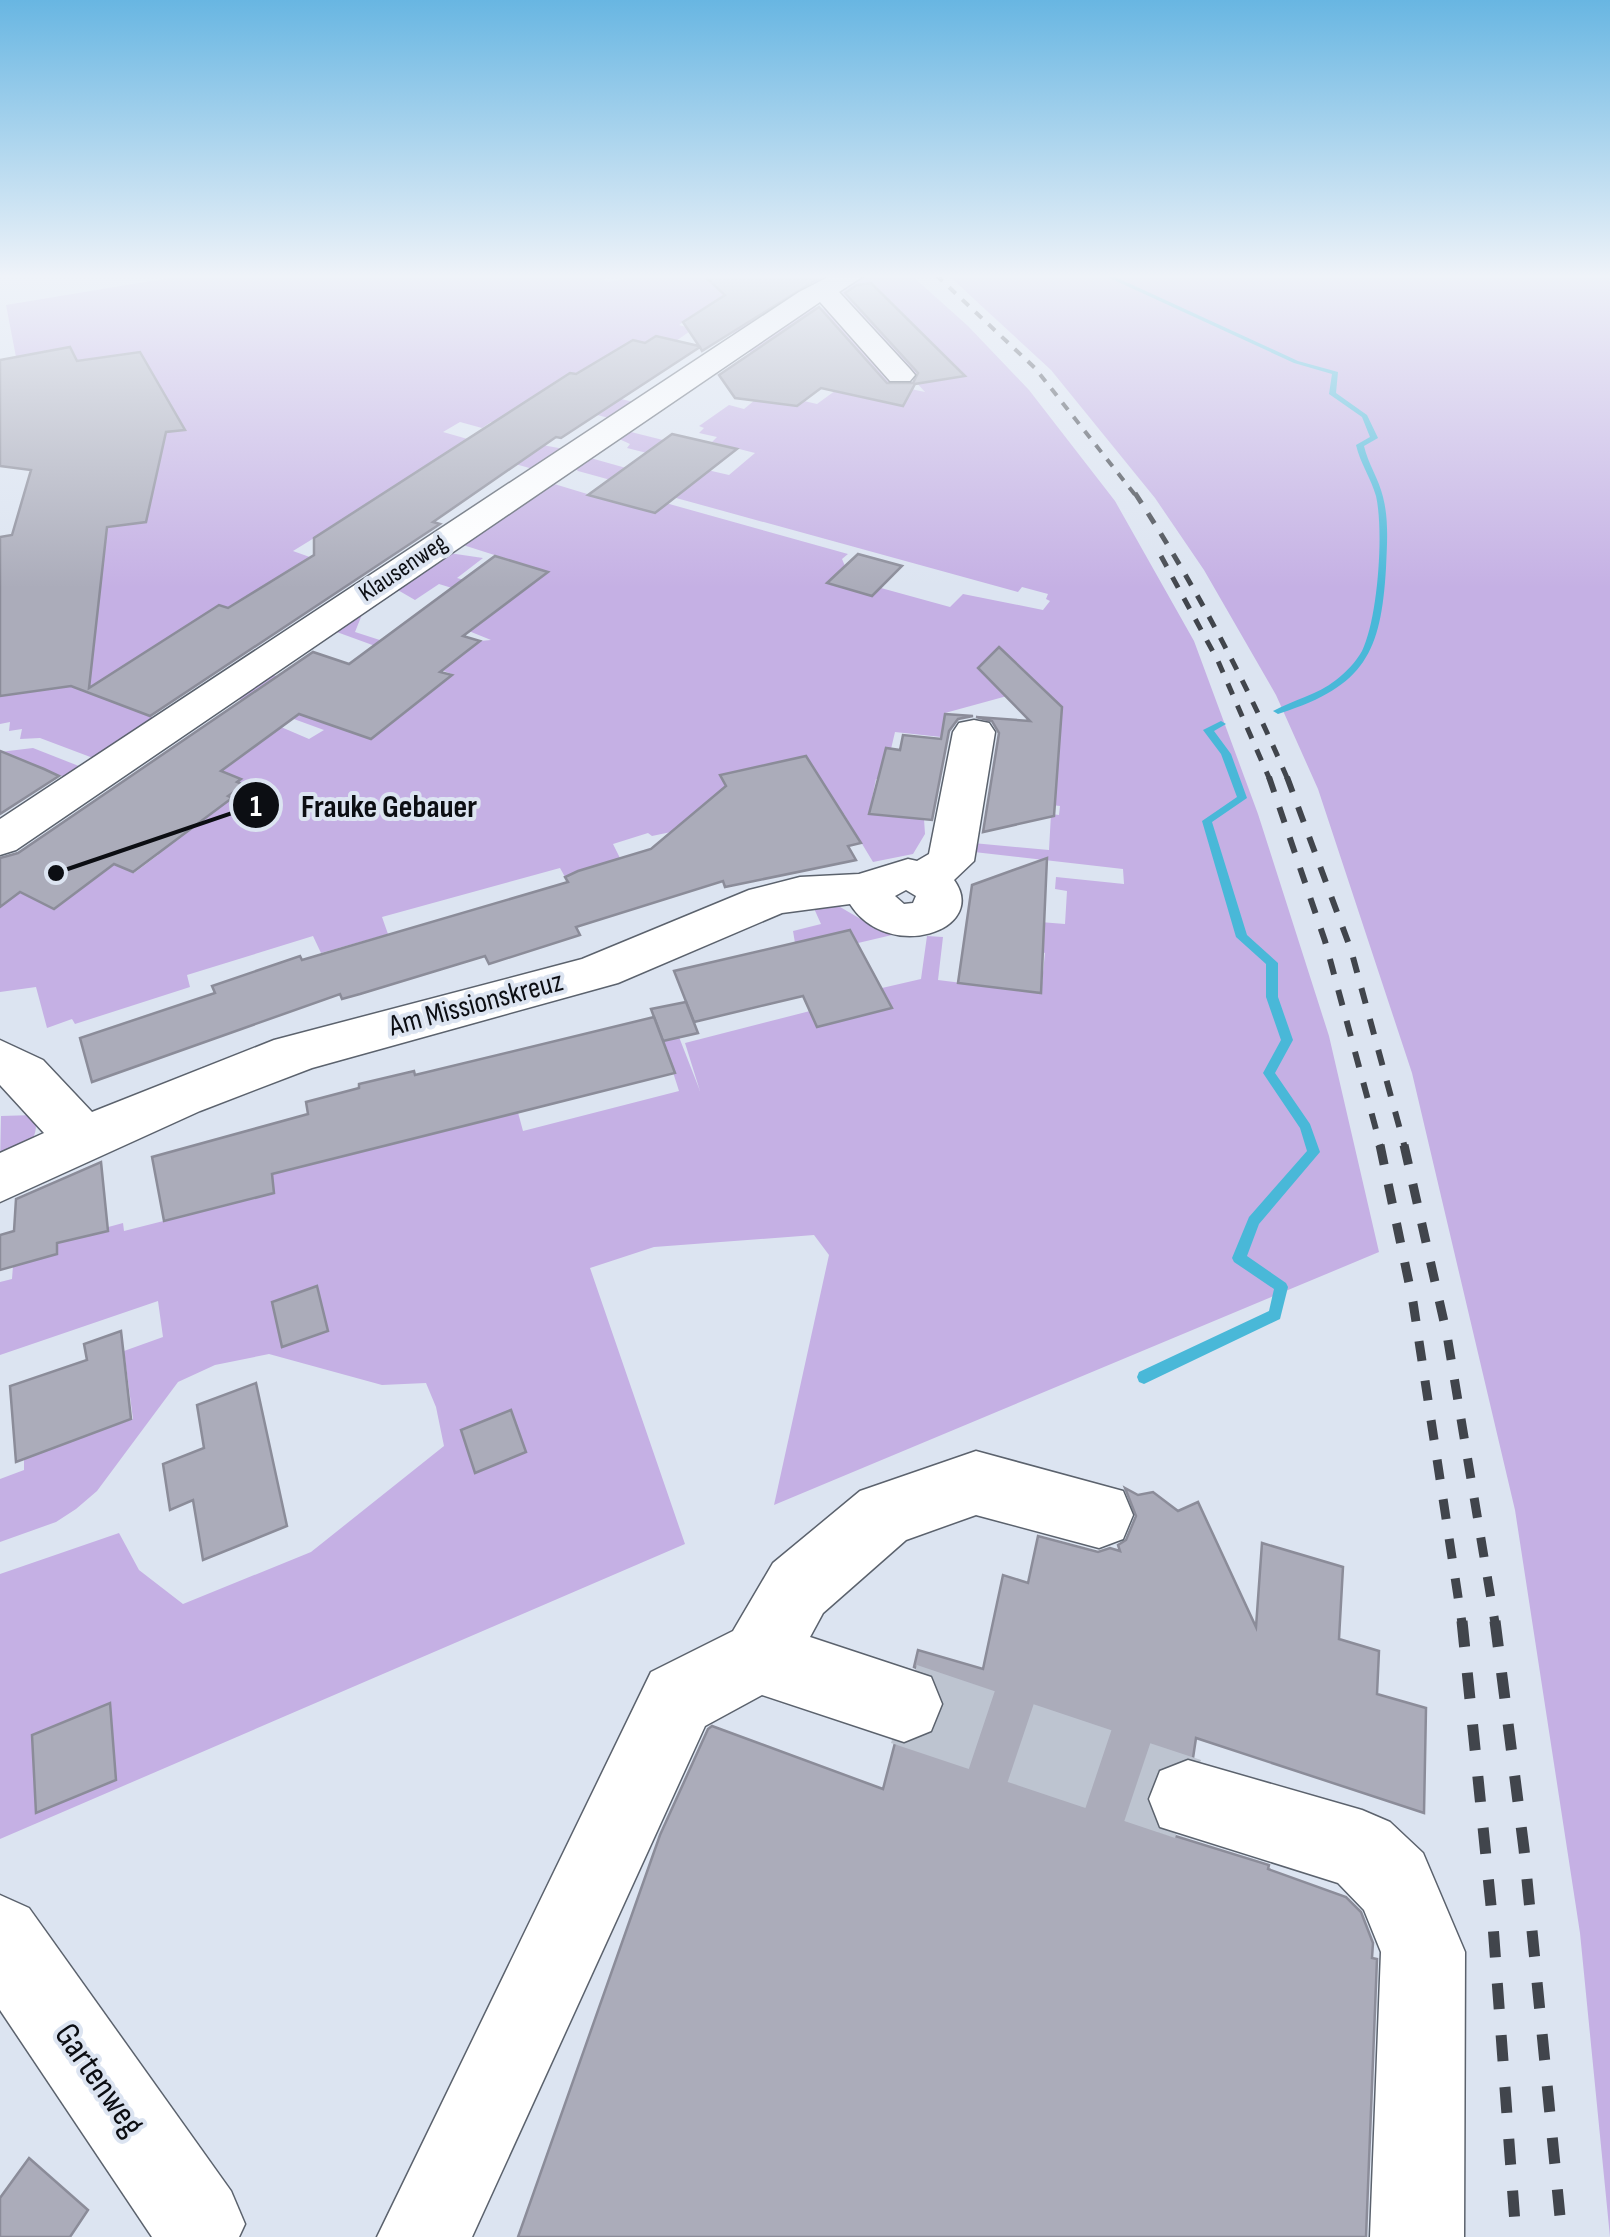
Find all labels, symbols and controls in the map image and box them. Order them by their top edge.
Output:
street label: Klausenweg [353,527,453,609]
callout: Frauke Gebauer [231,774,497,836]
text: Frauke Gebauer [301,788,477,827]
text: 1 [250,789,262,825]
street label: Am Missionskreuz [384,963,567,1045]
street label: Gartenweg [45,2015,153,2145]

